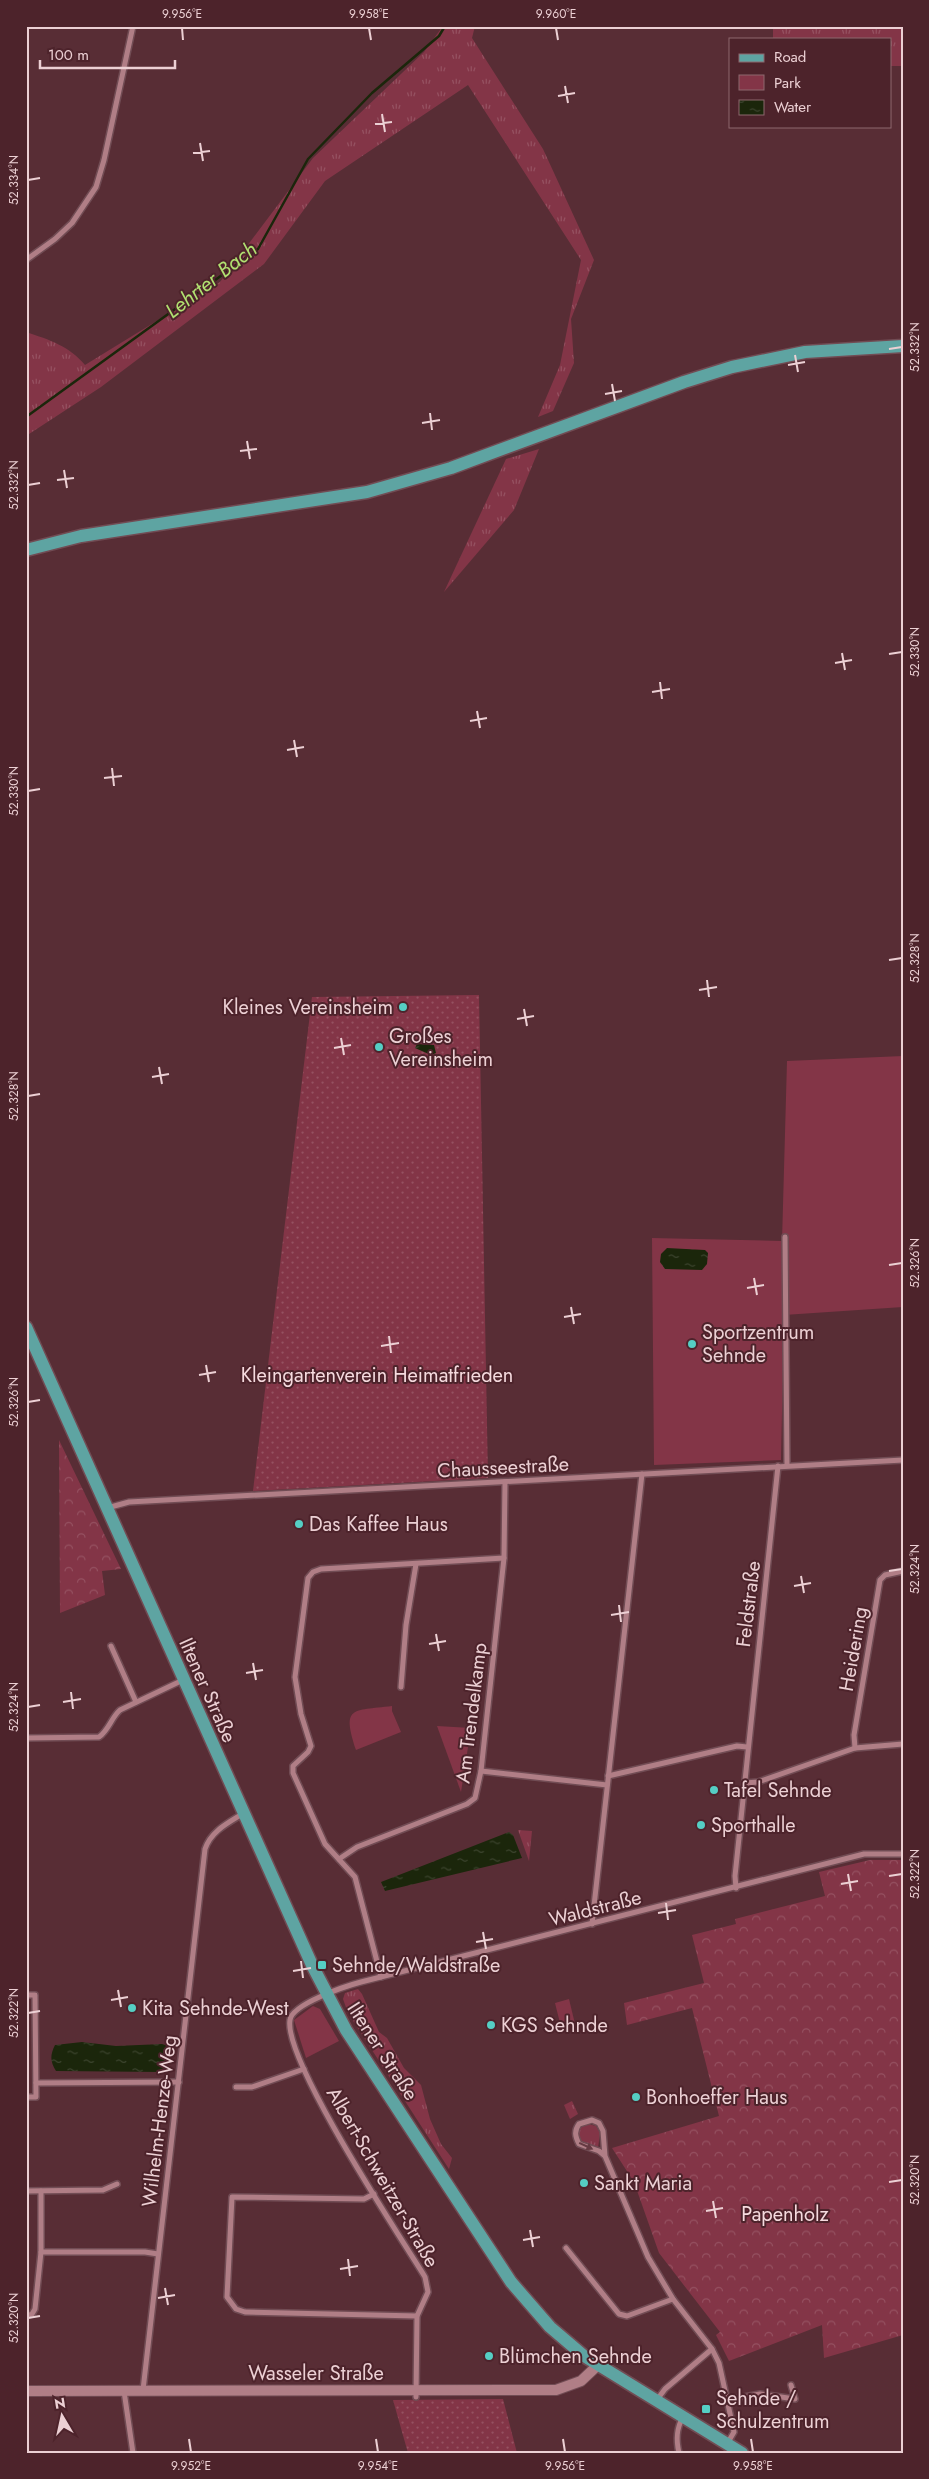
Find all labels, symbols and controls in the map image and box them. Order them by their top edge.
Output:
text: 9.956°E [162,5,202,23]
text: 9.958°E [349,5,389,23]
text: 9.960°E [536,5,576,23]
scale bar [40,38,175,70]
legend [729,38,892,128]
text: 100 m [48,44,89,66]
text: Road [774,46,806,68]
text: Park [774,72,801,94]
text: Water [774,96,812,118]
text: 52.334°N [5,155,23,205]
water label: Lehrter Bach [159,234,263,326]
text: 52.332°N [906,322,924,372]
text: 52.332°N [5,460,23,510]
text: 52.330°N [906,627,924,677]
text: 52.330°N [5,766,23,816]
text: 52.328°N [906,933,924,983]
place label: Kleines Vereinsheim [223,993,393,1022]
marker: Kleines Vereinsheim [397,1001,409,1013]
place label: Großes Vereinsheim [389,1022,493,1074]
marker: Großes Vereinsheim [373,1041,385,1053]
text: 52.328°N [5,1071,23,1121]
text: 52.326°N [906,1238,924,1288]
place label: Sportzentrum Sehnde [702,1318,814,1370]
marker: Sportzentrum Sehnde [686,1338,698,1350]
park label: Kleingartenverein Heimatfrieden [241,1361,513,1390]
text: 52.326°N [5,1377,23,1427]
street label: Chausseestraße [436,1450,570,1485]
place label: Das Kaffee Haus [309,1510,448,1539]
marker: Das Kaffee Haus [293,1518,305,1530]
text: 52.324°N [906,1544,924,1594]
street label: Feldstraße [729,1559,768,1649]
street label: Heidering [832,1604,875,1694]
street label: Iltener Straße [171,1633,244,1747]
street label: Am Trendelkamp [448,1641,495,1785]
text: 52.324°N [5,1682,23,1732]
place label: Tafel Sehnde [724,1776,832,1805]
marker: Tafel Sehnde [708,1784,720,1796]
place label: Sporthalle [711,1811,796,1840]
marker: Sporthalle [695,1819,707,1831]
text: 52.322°N [906,1849,924,1899]
street label: Waldstraße [546,1883,644,1934]
place label: Sehnde/Waldstraße [332,1951,500,1980]
marker: Sehnde/Waldstraße [316,1959,328,1971]
text: 52.322°N [5,1988,23,2038]
place label: Kita Sehnde-West [142,1994,289,2023]
street label: Iltener Straße [340,1996,425,2106]
marker: Kita Sehnde-West [126,2002,138,2014]
place label: KGS Sehnde [501,2011,608,2040]
marker: KGS Sehnde [485,2019,497,2031]
street label: Wilhelm-Henze-Weg [135,2033,184,2209]
street label: Albert-Schweitzer-Straße [319,2082,446,2273]
place label: Bonhoeffer Haus [646,2083,787,2112]
marker: Bonhoeffer Haus [630,2091,642,2103]
one-way arrow [578,2142,593,2151]
text: 52.320°N [906,2155,924,2205]
place label: Sankt Maria [594,2169,692,2198]
marker: Sankt Maria [578,2177,590,2189]
park label: Papenholz [741,2200,829,2229]
text: 52.320°N [5,2293,23,2343]
place label: Blümchen Sehnde [499,2342,652,2371]
marker: Blümchen Sehnde [483,2350,495,2362]
street label: Wasseler Straße [248,2359,384,2388]
place label: Sehnde / Schulzentrum [716,2384,830,2436]
north arrow [38,2392,88,2442]
text: N [53,2392,67,2414]
marker: Sehnde / Schulzentrum [700,2403,712,2415]
text: 9.952°E [171,2457,211,2475]
text: 9.954°E [358,2457,398,2475]
text: 9.956°E [545,2457,585,2475]
text: 9.958°E [733,2457,773,2475]

